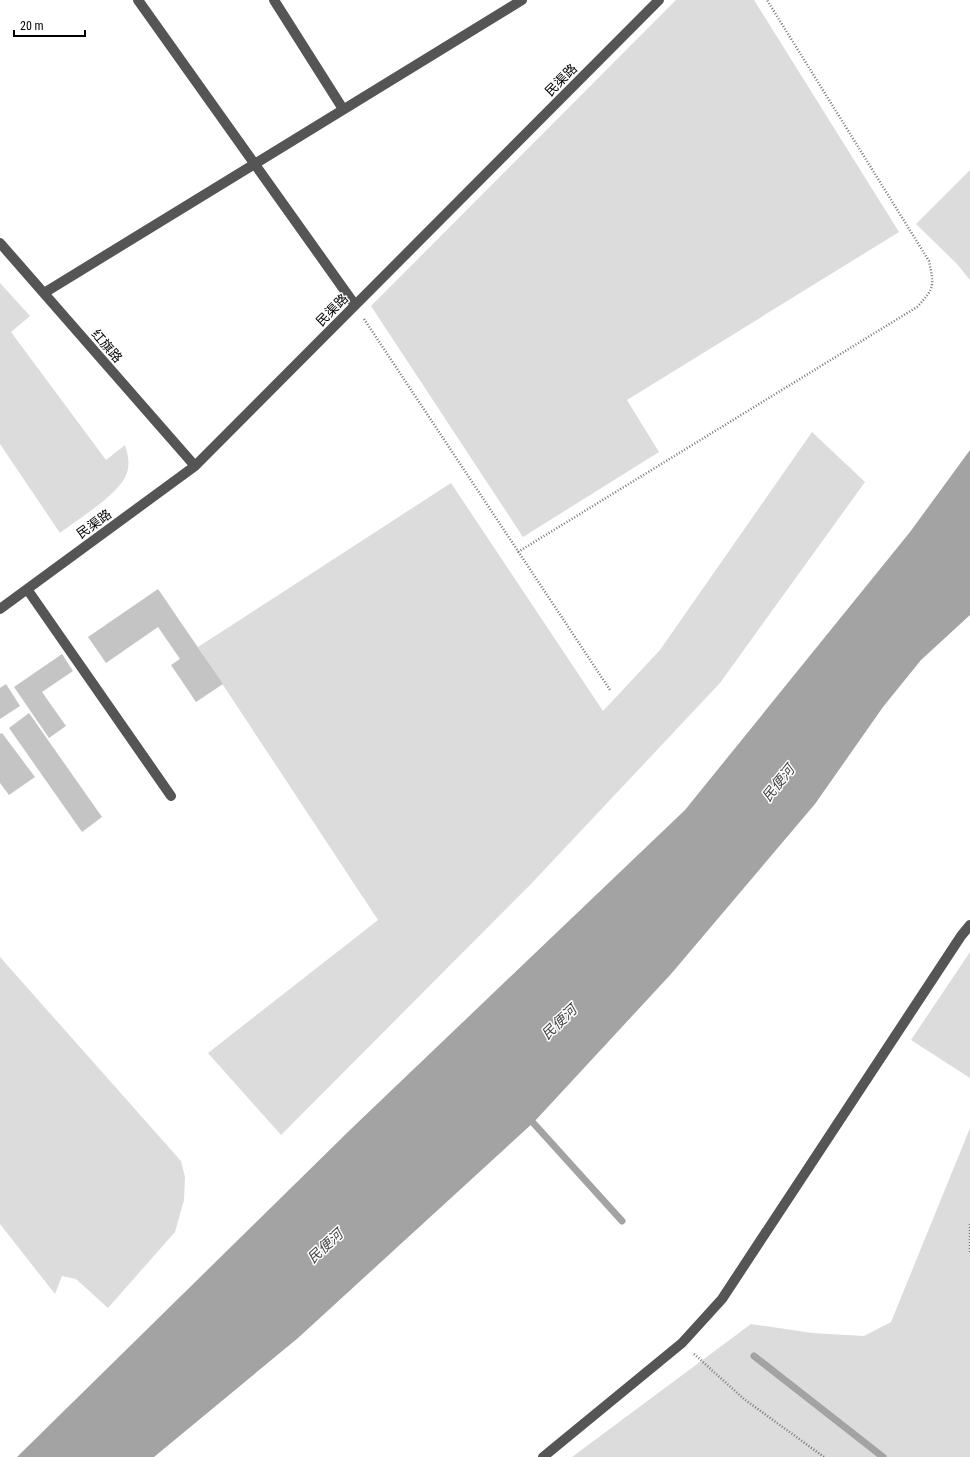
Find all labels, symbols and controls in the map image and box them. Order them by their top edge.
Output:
scale bar [14,12,85,38]
text: 20 m [20,19,44,33]
street label: 民渠路 [542,61,580,99]
street label: 民渠路 [313,291,351,329]
street label: 红旗路 [89,326,125,366]
street label: 民渠路 [74,506,114,542]
water label: 民便河 [759,759,799,804]
water label: 民便河 [538,1000,582,1042]
water label: 民便河 [304,1224,348,1266]

